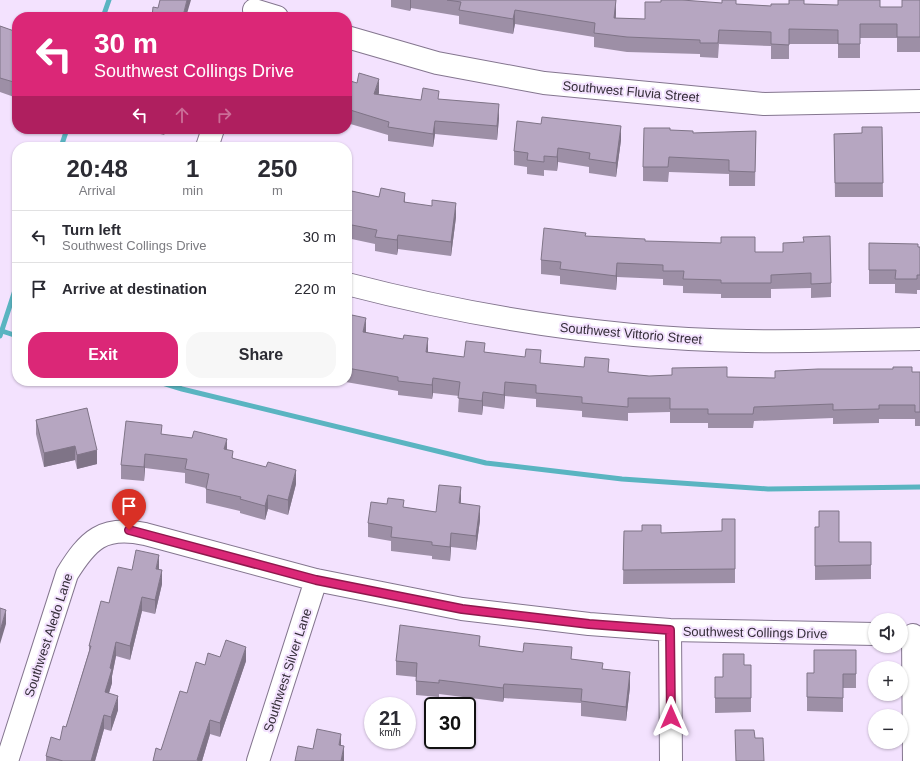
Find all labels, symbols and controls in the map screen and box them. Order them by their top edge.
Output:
icon: left [28,28,80,80]
text: 30 m [94,28,158,59]
text: Southwest Collings Drive [94,61,294,81]
street label: Southwest Fluvia Street [562,78,700,105]
icon: left [129,104,151,126]
icon: ahead [171,104,193,126]
icon: right [213,104,235,126]
text: 20:48 [66,155,128,182]
text: 1 [186,155,199,182]
text: 250 [258,155,298,182]
text: Arrival [79,183,116,198]
text: min [182,183,203,198]
text: m [272,183,283,198]
text: Turn left [62,221,121,238]
icon: left [28,226,50,248]
text: 30 m [303,228,336,245]
text: Southwest Collings Drive [62,238,207,253]
icon: arrive [28,278,50,300]
text: Arrive at destination [62,280,207,297]
text: 220 m [294,280,336,297]
street label: Southwest Vittorio Street [559,320,703,347]
button: Exit [28,332,178,378]
button: Share [186,332,336,378]
pin [112,489,146,530]
icon: arrive [118,495,140,517]
street label: Southwest Aledo Lane [21,571,76,699]
street label: Southwest Silver Lane [260,606,315,734]
map controls [868,613,908,749]
button: sound [868,613,908,653]
street label: Southwest Collings Drive [683,624,827,641]
button: + [868,661,908,701]
position arrow [650,696,692,738]
speed limit sign: 30 [424,697,476,749]
text: 21 [379,707,401,729]
button: − [868,709,908,749]
text: km/h [379,727,401,738]

